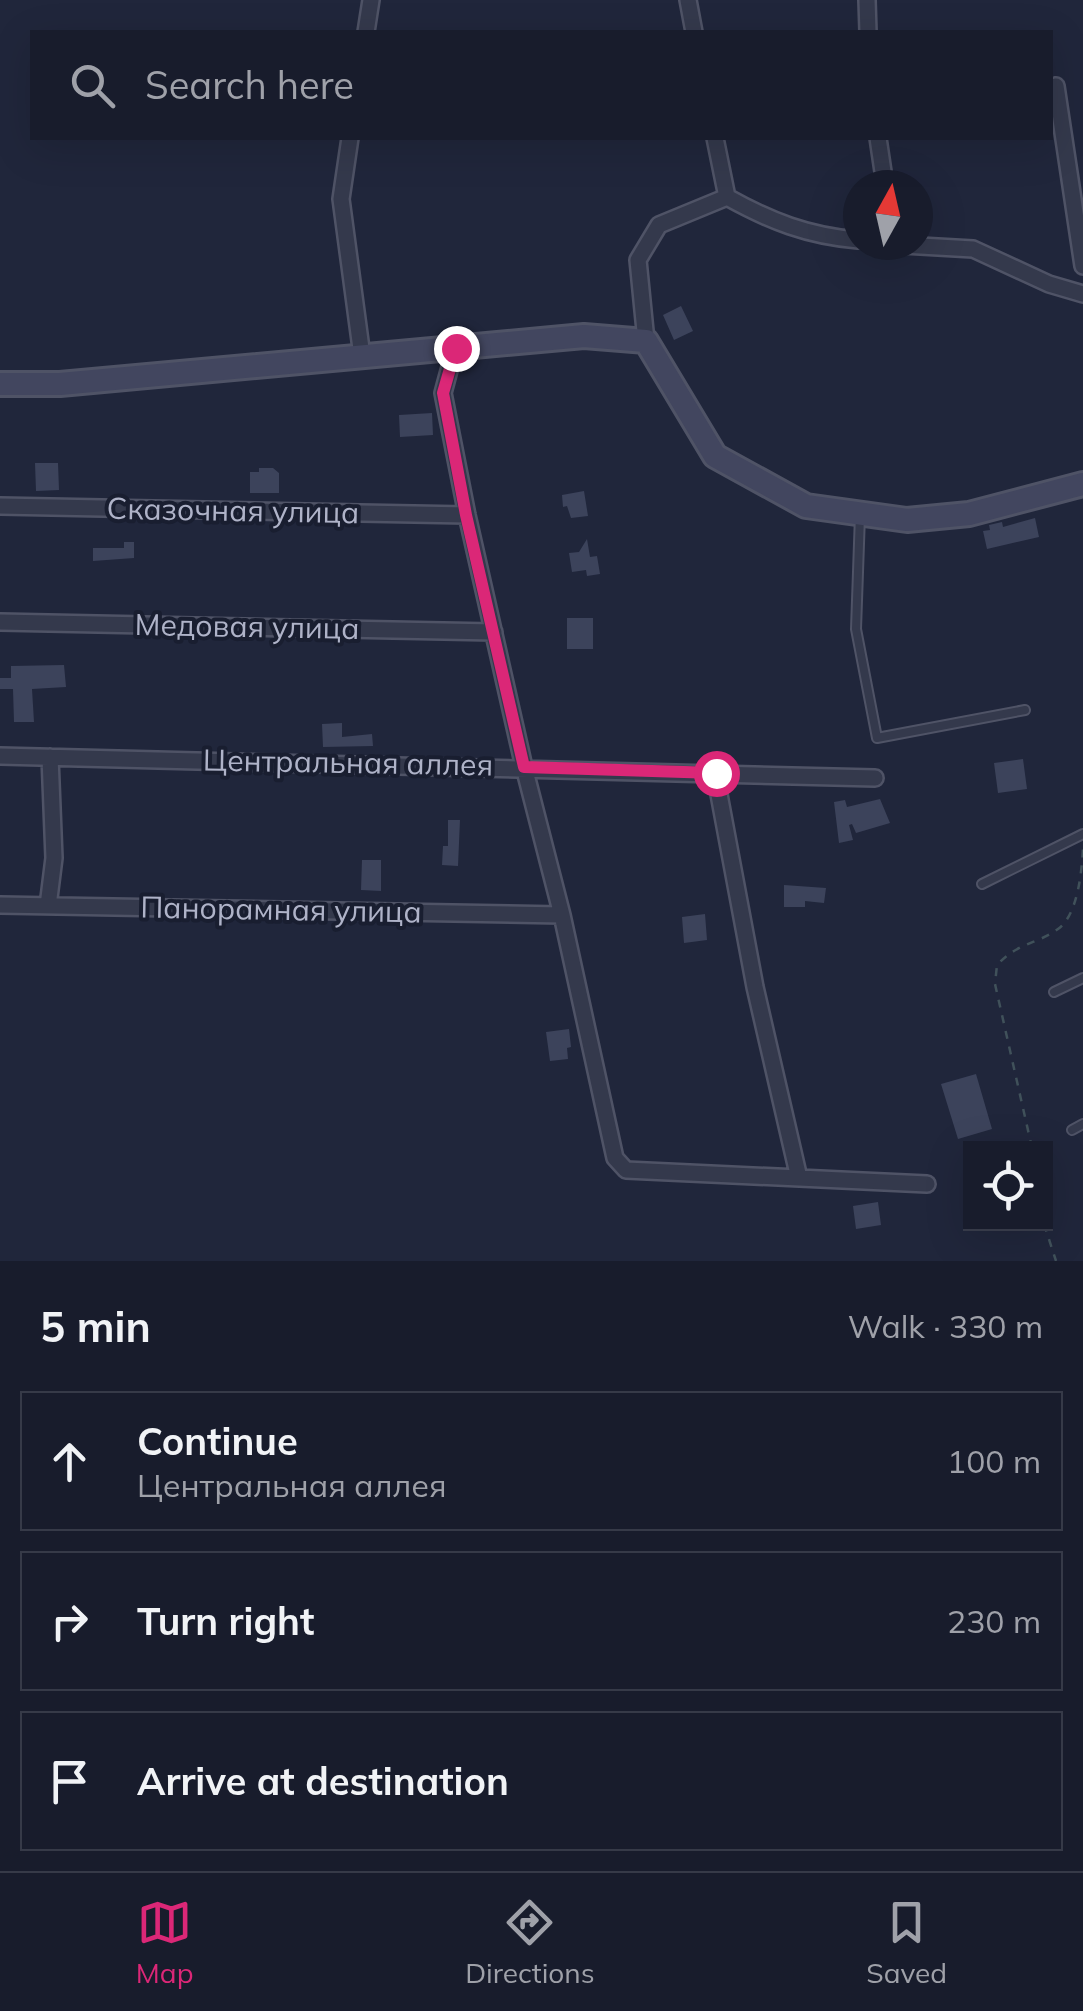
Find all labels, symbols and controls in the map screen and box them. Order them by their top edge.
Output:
search box [30,30,1053,140]
icon: search [65,58,120,113]
text: Search here [145,61,354,109]
north arrow [843,170,933,260]
route end [434,326,480,372]
street label: Сказочная улица [106,489,360,531]
street label: Медовая улица [134,605,360,647]
street label: Центральная аллея [203,740,493,784]
route start [694,751,740,797]
street label: Панорамная улица [140,888,422,930]
map controls [963,1141,1053,1231]
button: locate [963,1141,1053,1231]
text: 5 min [40,1300,151,1353]
text: Walk · 330 m [848,1306,1043,1346]
text: Continue [137,1417,298,1465]
icon: ahead [42,1434,97,1489]
text: 100 m [947,1441,1041,1481]
text: Центральная аллея [137,1465,447,1505]
icon: right [42,1594,97,1649]
text: Turn right [137,1597,314,1645]
text: 230 m [947,1601,1041,1641]
icon: arrive [42,1754,97,1809]
text: Arrive at destination [137,1757,509,1805]
tab: Map [136,1895,193,1990]
tab: Directions [465,1895,595,1990]
tab: Saved [866,1895,947,1990]

